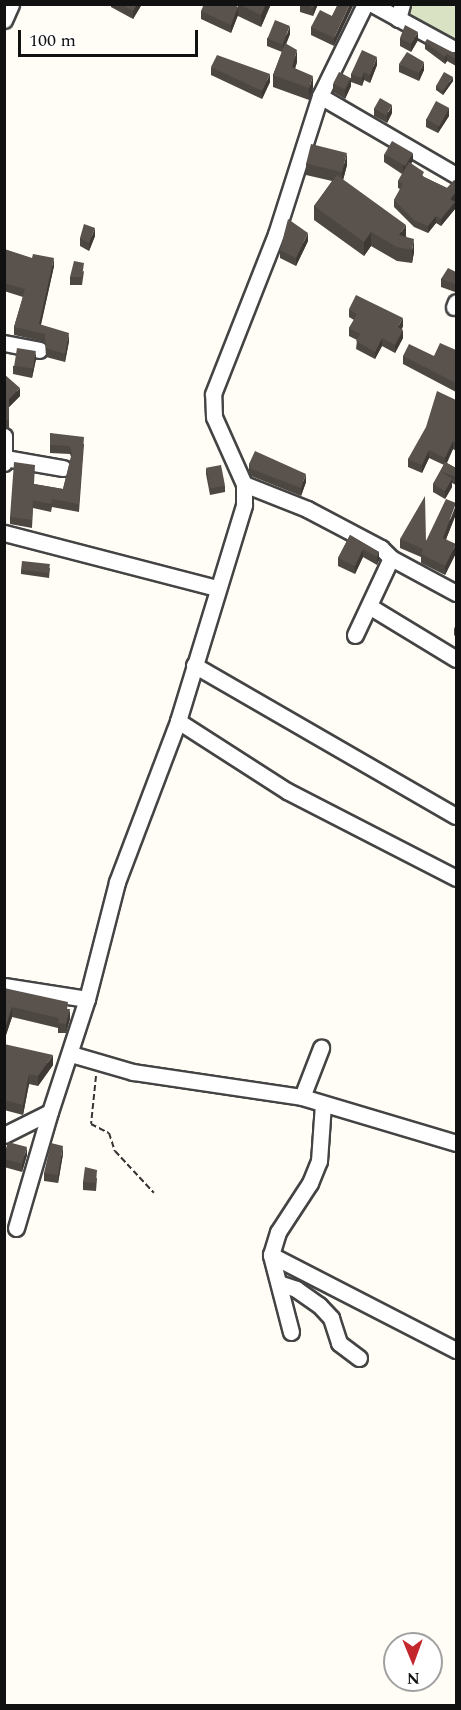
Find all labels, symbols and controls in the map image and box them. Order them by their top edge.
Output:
scale bar [21,18,201,56]
text: 100 m [29,27,76,54]
north arrow [383,1632,443,1692]
text: N [407,1666,420,1690]

